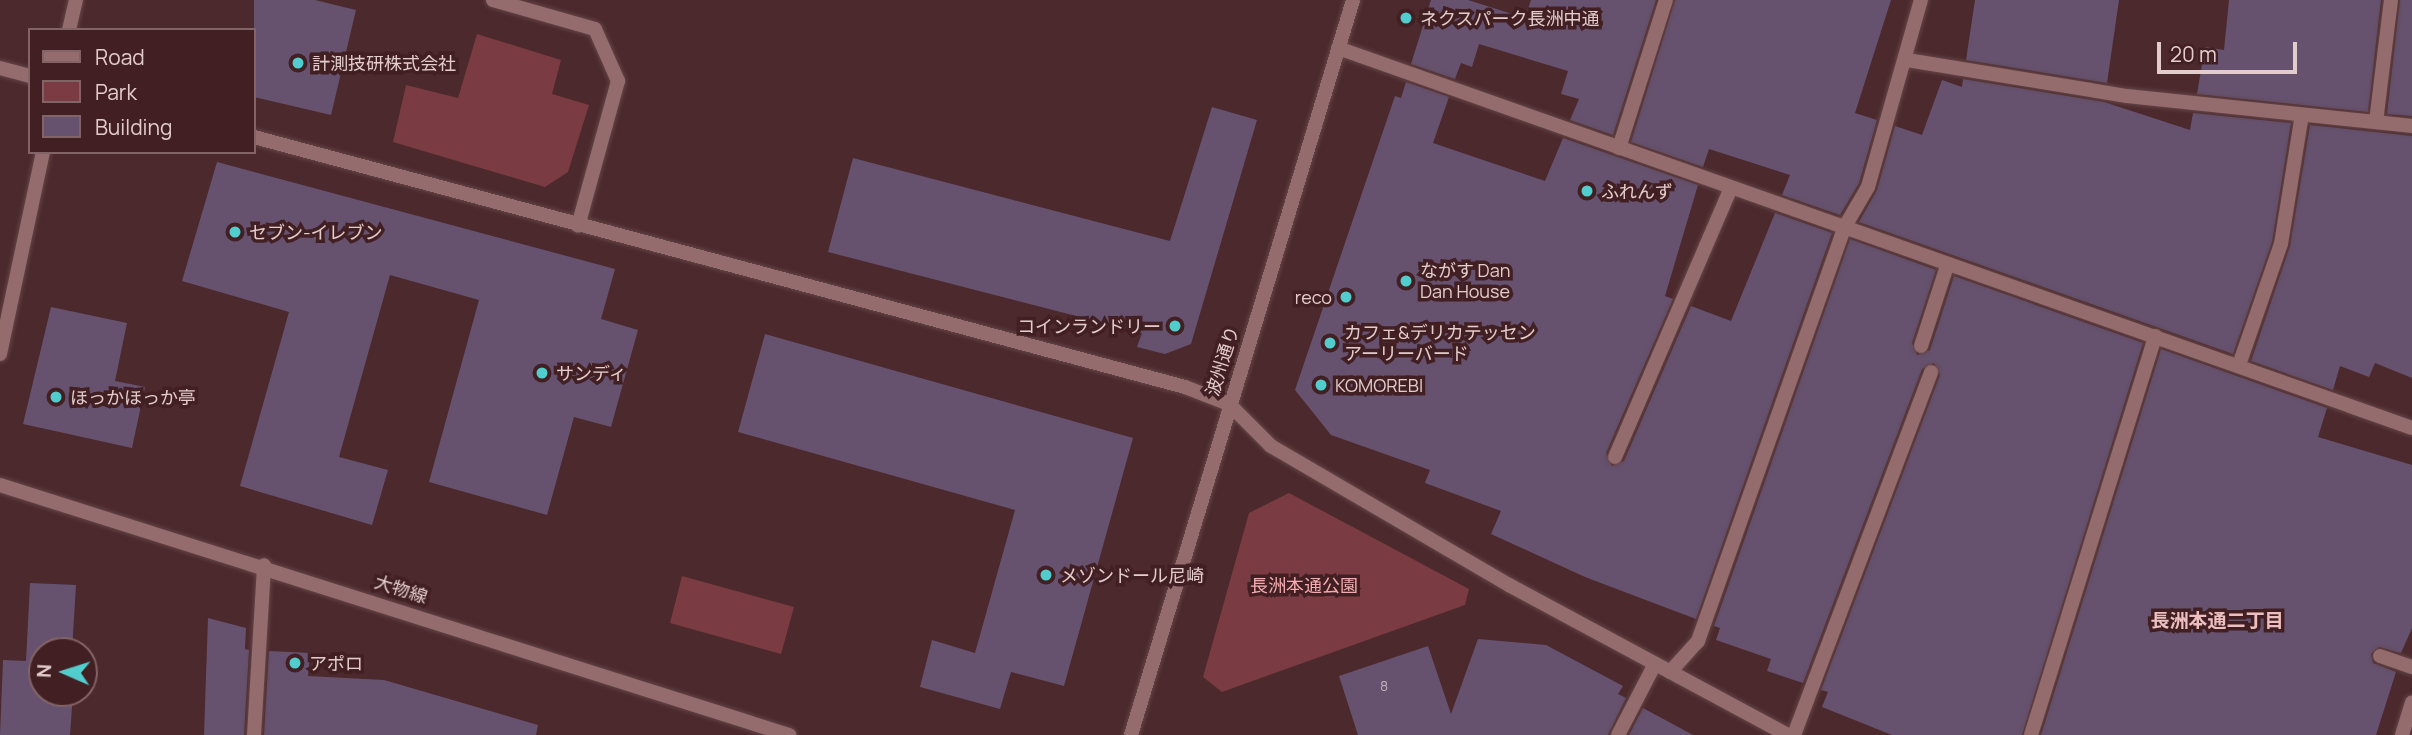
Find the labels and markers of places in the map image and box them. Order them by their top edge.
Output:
place label: ネクスパーク長洲中通 [1420,7,1600,29]
marker: ネクスパーク長洲中通 [1398,10,1414,26]
place label: 計測技研株式会社 [312,52,456,74]
marker: 計測技研株式会社 [290,55,306,71]
place label: ふれんず [1601,180,1673,202]
marker: ふれんず [1579,183,1595,199]
place label: セブン-イレブン [249,221,383,243]
marker: セブン-イレブン [227,224,243,240]
place label: ながす Dan Dan House [1420,260,1510,302]
marker: ながす Dan Dan House [1398,273,1414,289]
place label: reco [1295,286,1332,308]
marker: reco [1338,289,1354,305]
place label: コインランドリー [1017,315,1161,337]
marker: コインランドリー [1167,318,1183,334]
place label: カフェ&デリカテッセン アーリーバード [1344,322,1536,364]
marker: カフェ&デリカテッセン アーリーバード [1322,335,1338,351]
place label: サンディ [556,362,628,384]
marker: サンディ [534,365,550,381]
place label: KOMOREBI [1335,374,1423,396]
marker: KOMOREBI [1313,377,1329,393]
place label: ほっかほっか亭 [70,386,196,408]
marker: ほっかほっか亭 [48,389,64,405]
place label: メゾンドール尼崎 [1060,564,1204,586]
marker: メゾンドール尼崎 [1038,567,1054,583]
place label: アポロ [309,652,363,674]
marker: アポロ [287,655,303,671]

